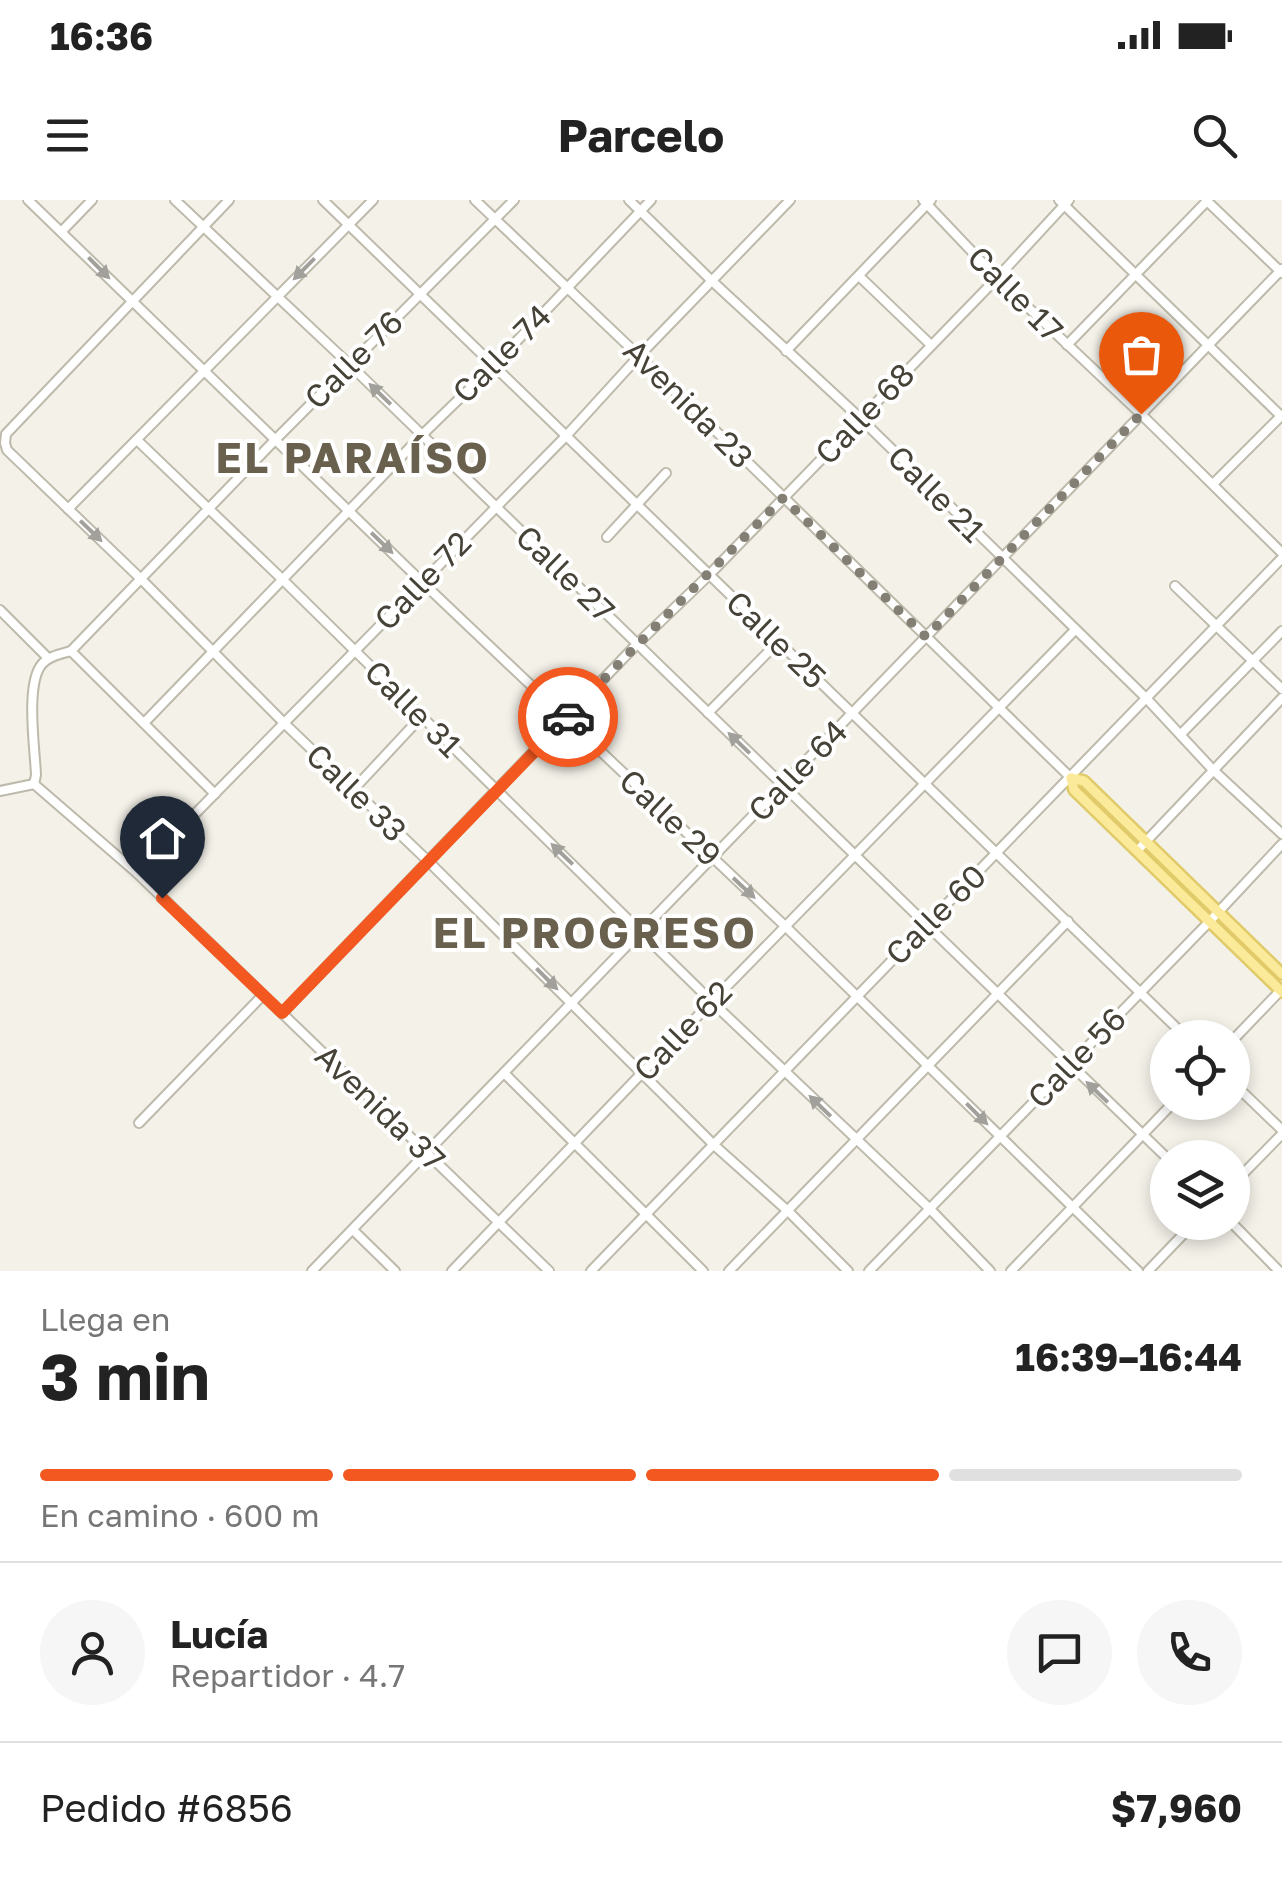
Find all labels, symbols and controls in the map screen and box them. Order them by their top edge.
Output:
text: 16:36 [50,13,153,58]
icon: menu [40,108,95,163]
text: Parcelo [558,108,724,162]
icon: search [1187,108,1242,163]
street label: Calle 17 [960,238,1071,349]
one-way arrow [86,255,110,279]
one-way arrow [293,257,316,281]
street label: Calle 74 [444,296,558,410]
street label: Calle 76 [296,302,410,416]
pin [1099,312,1184,415]
icon: bag [1114,327,1169,382]
street label: Avenida 23 [616,331,761,476]
street label: Calle 68 [807,355,922,472]
one-way arrow [369,383,393,407]
district label: EL PARAÍSO [216,432,490,482]
street label: Calle 21 [881,437,993,549]
street label: Calle 27 [509,517,623,629]
one-way arrow [79,519,103,542]
street label: Calle 72 [366,523,478,637]
one-way arrow [370,531,394,554]
street label: Calle 25 [719,583,834,696]
street label: Calle 31 [358,652,470,764]
courier [518,667,618,767]
icon: car [541,690,596,745]
street label: Calle 64 [740,712,855,829]
one-way arrow [727,732,751,756]
street label: Calle 33 [299,736,414,849]
street label: Calle 29 [612,761,729,874]
pin [120,796,205,899]
icon: home [135,811,190,866]
one-way arrow [550,843,574,867]
street label: Calle 60 [877,856,993,972]
one-way arrow [732,876,756,899]
district label: EL PROGRESO [433,907,757,957]
one-way arrow [534,967,558,991]
street label: Calle 62 [625,972,739,1088]
street label: Calle 56 [1019,999,1133,1115]
map controls [1150,1020,1250,1240]
button: locate [1150,1020,1250,1120]
street label: Avenida 37 [308,1036,453,1178]
one-way arrow [1086,1081,1110,1104]
one-way arrow [808,1095,832,1118]
one-way arrow [965,1102,988,1126]
button: layers [1150,1140,1250,1240]
text: Llega en [40,1300,170,1338]
text: 16:39–16:44 [1015,1334,1242,1379]
text: 3 min [40,1336,210,1414]
text: En camino · 600 m [40,1496,319,1534]
button: person [40,1600,145,1705]
button: chat [1007,1600,1112,1705]
button: phone [1137,1600,1242,1705]
text: Lucía [170,1611,268,1656]
text: Repartidor · 4.7 [170,1656,405,1694]
text: Pedido #6856 [40,1785,293,1830]
text: $7,960 [1111,1785,1242,1830]

